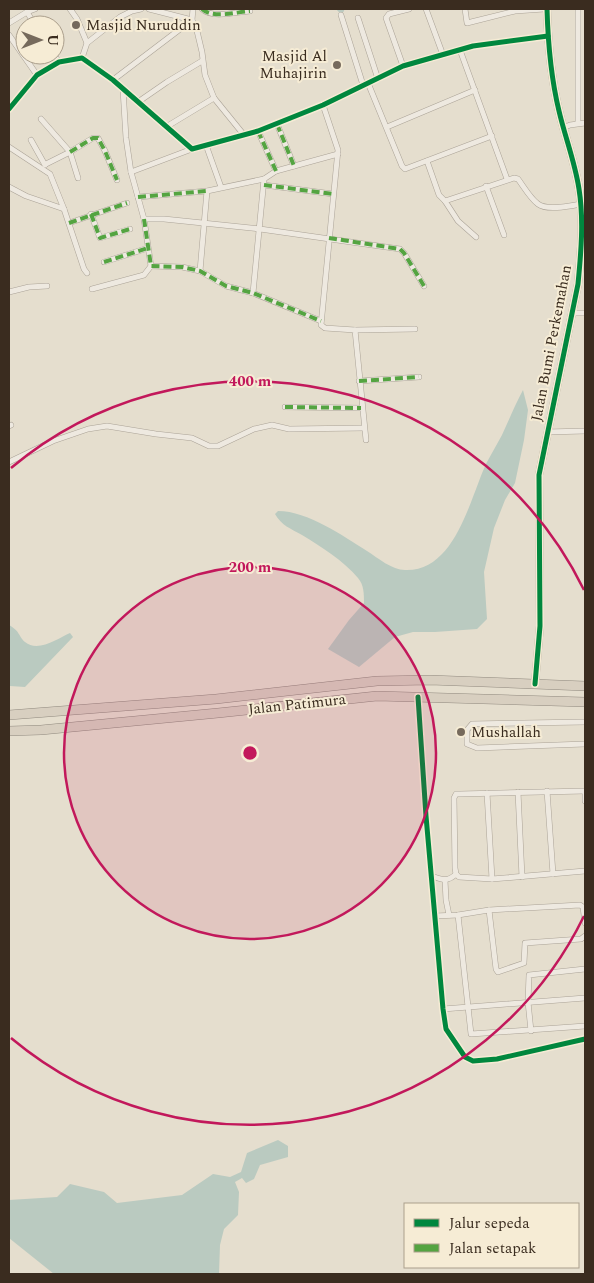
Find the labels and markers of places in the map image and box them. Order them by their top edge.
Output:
place label: Masjid Nuruddin [86,14,201,37]
marker: Masjid Nuruddin [70,19,82,31]
place label: Masjid Al Muhajirin [259,45,327,85]
marker: Masjid Al Muhajirin [331,59,343,71]
place label: Mushallah [471,721,541,744]
marker: Mushallah [455,726,467,738]
centre of rings [241,744,259,762]

